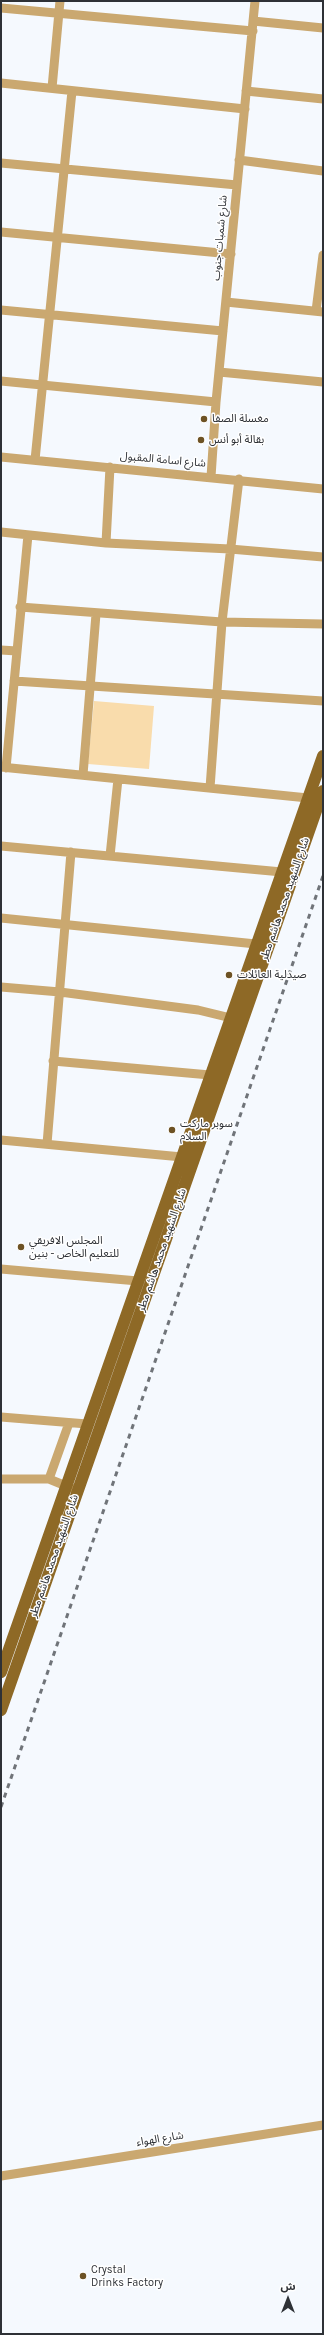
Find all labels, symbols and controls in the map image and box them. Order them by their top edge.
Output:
street label: شارع شمبات جنوب [210,195,230,281]
place label: مغسلة الصفا [212,412,269,426]
marker: مغسلة الصفا [199,414,209,424]
place label: بقالة أبو أنس [209,433,264,447]
marker: بقالة أبو أنس [196,435,206,445]
street label: شارع اسامة المقبول [120,450,206,470]
street label: شارع الشهيد محمد هاشم مطر [258,836,312,962]
place label: صيدلية العائلات [237,968,307,982]
marker: صيدلية العائلات [224,970,234,980]
place label: سوبر ماركت السلام [180,1117,233,1143]
marker: سوبر ماركت السلام [167,1125,177,1135]
street label: شارع الشهيد محمد هاشم مطر [135,1187,189,1313]
place label: المجلس الافريقي للتعليم الخاص - بنين [29,1234,119,1260]
marker: المجلس الافريقي للتعليم الخاص - بنين [16,1242,26,1252]
street label: شارع الشهيد محمد هاشم مطر [27,1493,81,1619]
street label: شارع الهواء [136,2129,184,2149]
place label: Crystal Drinks Factory [91,2263,163,2289]
marker: Crystal Drinks Factory [78,2271,88,2281]
north arrow [268,2279,308,2319]
text: ش [280,2280,296,2293]

